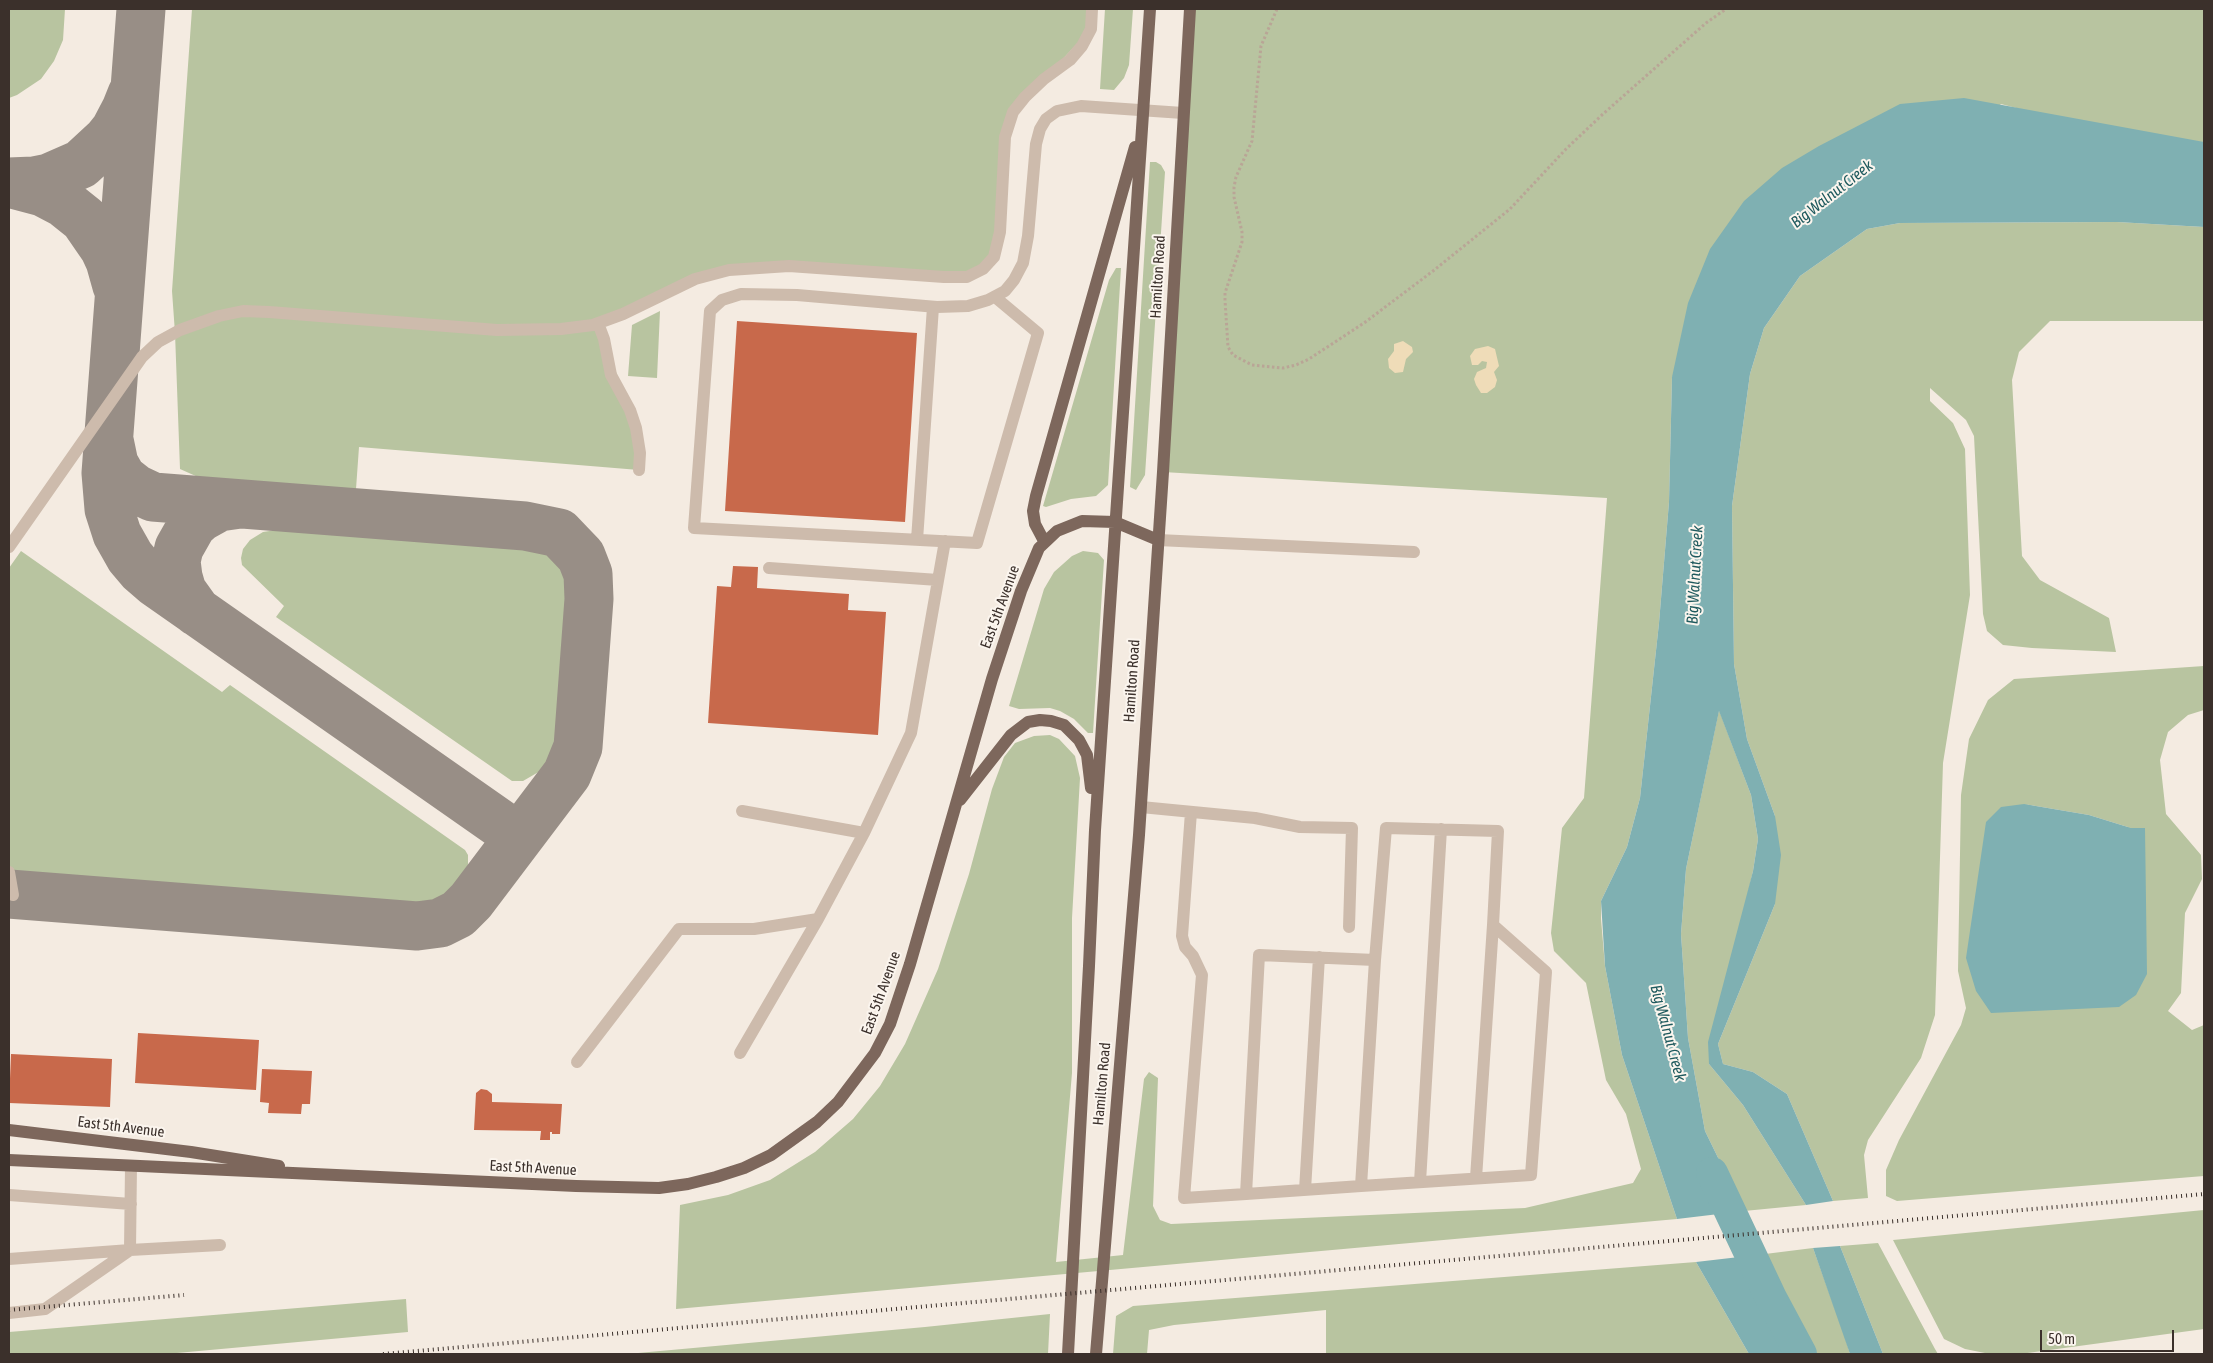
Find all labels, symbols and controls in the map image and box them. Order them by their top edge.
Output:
water label: Big Walnut Creek [1787,156,1877,232]
street label: Hamilton Road [1147,235,1169,319]
water label: Big Walnut Creek [1683,525,1707,625]
street label: East 5th Avenue [977,563,1023,651]
street label: Hamilton Road [1120,639,1144,723]
street label: East 5th Avenue [858,949,904,1037]
water label: Big Walnut Creek [1646,983,1690,1083]
street label: Hamilton Road [1089,1042,1115,1126]
street label: East 5th Avenue [77,1113,165,1141]
street label: East 5th Avenue [489,1157,577,1179]
scale bar [2043,1320,2177,1352]
text: 50 m [2048,1330,2075,1347]

